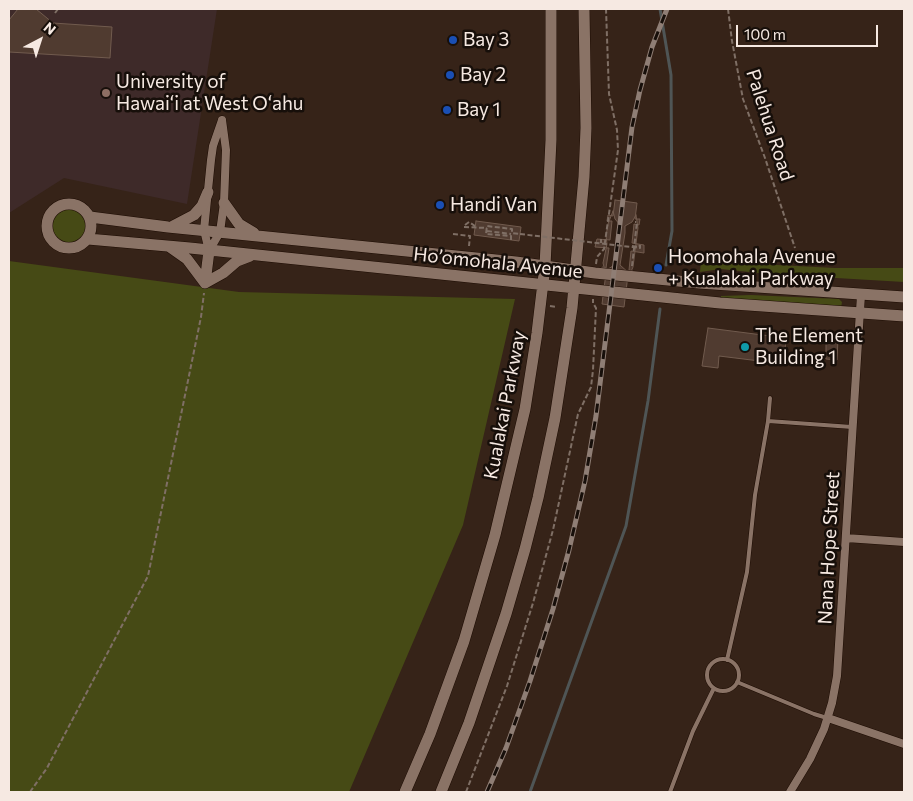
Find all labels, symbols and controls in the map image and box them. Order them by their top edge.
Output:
north arrow [15,15,65,65]
scale bar [738,15,880,47]
text: N [40,18,59,38]
text: 100 m [744,25,786,43]
place label: Bay 3 [463,29,509,51]
marker: Bay 3 [447,34,459,46]
place label: Bay 2 [460,64,506,86]
street label: Palehua Road [741,66,799,184]
marker: Bay 2 [444,69,456,81]
place label: University of Hawaiʻi at West Oʻahu [116,71,303,115]
marker: University of Hawaiʻi at West Oʻahu [100,87,112,99]
place label: Bay 1 [457,99,501,121]
marker: Bay 1 [441,104,453,116]
place label: Handi Van [450,194,537,216]
marker: Handi Van [434,199,446,211]
street label: Ho’omohala Avenue [412,243,584,283]
place label: Hoomohala Avenue + Kualakai Parkway [668,246,835,290]
marker: Hoomohala Avenue + Kualakai Parkway [652,262,664,274]
place label: The Element Building 1 [755,325,863,369]
street label: Kualakai Parkway [479,329,531,481]
marker: The Element Building 1 [739,341,751,353]
street label: Nana Hope Street [814,471,844,625]

